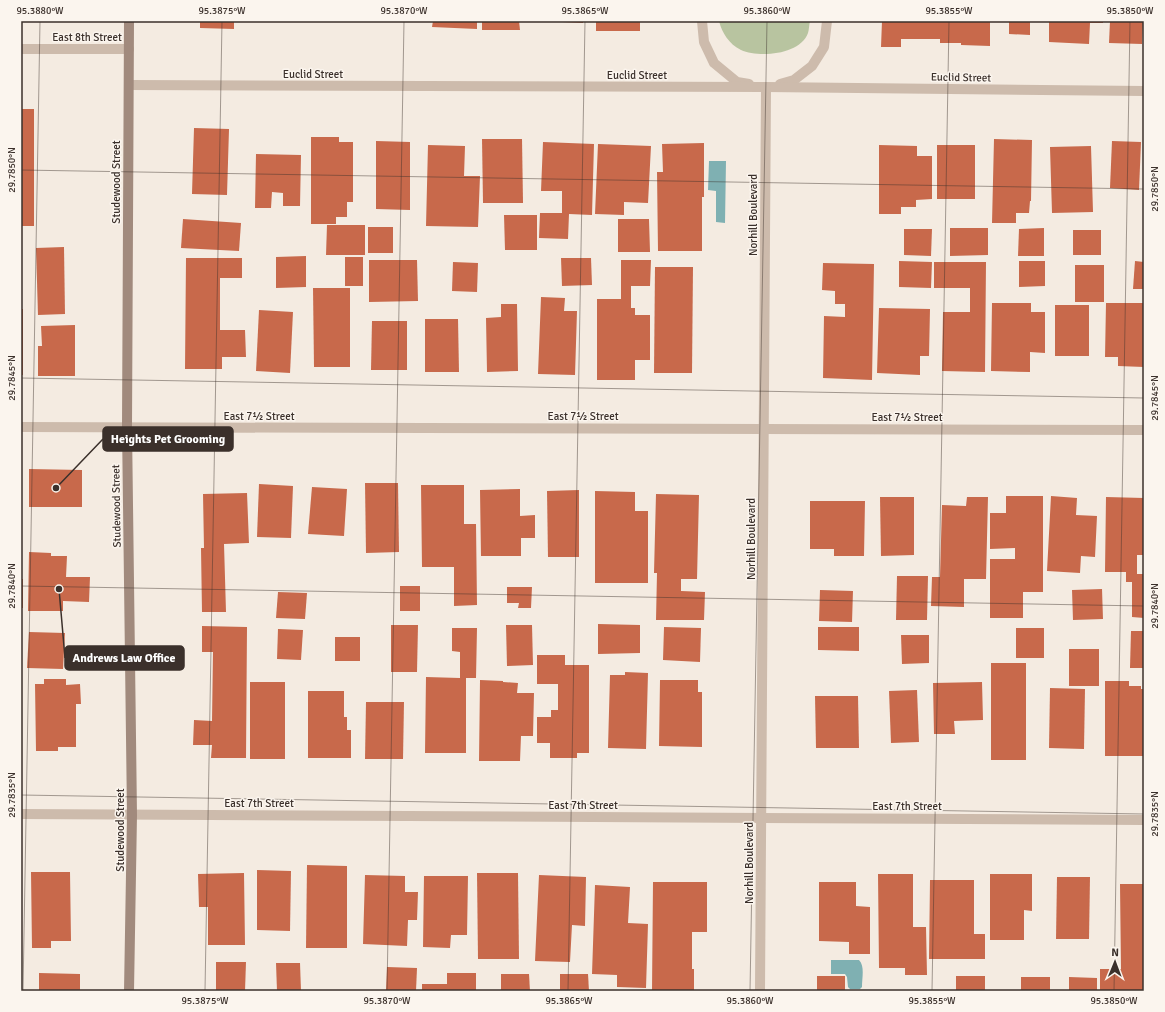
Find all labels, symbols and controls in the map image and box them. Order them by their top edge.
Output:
text: 95.3880°W [16,5,64,17]
text: 95.3875°W [198,5,246,17]
text: 95.3870°W [380,5,428,17]
text: 95.3865°W [561,5,609,17]
text: 95.3860°W [743,5,791,17]
text: 95.3855°W [925,5,973,17]
text: 95.3850°W [1106,5,1154,17]
street label: East 8th Street [52,31,122,44]
street label: Euclid Street [283,68,343,81]
street label: Euclid Street [607,69,667,82]
street label: Euclid Street [931,70,991,85]
street label: Studewood Street [110,140,123,224]
text: 29.7850°N [6,147,18,193]
text: 29.7850°N [1149,166,1161,212]
street label: Norhill Boulevard [747,174,760,256]
text: 29.7845°N [6,355,18,401]
text: 29.7845°N [1149,375,1161,421]
street label: East 7½ Street [224,410,295,423]
street label: East 7½ Street [548,410,619,423]
street label: East 7½ Street [872,411,943,424]
callout: Heights Pet Grooming [103,427,233,451]
text: Heights Pet Grooming [111,432,226,447]
street label: Studewood Street [109,464,124,548]
street label: Norhill Boulevard [745,498,758,580]
text: 29.7840°N [6,563,18,609]
text: 29.7840°N [1149,583,1161,629]
callout: Andrews Law Office [65,646,184,670]
text: Andrews Law Office [73,651,175,666]
text: 29.7835°N [6,772,18,818]
street label: Studewood Street [114,788,127,872]
text: 29.7835°N [1149,791,1161,837]
street label: East 7th Street [224,797,294,810]
street label: East 7th Street [548,799,618,812]
street label: East 7th Street [872,800,942,813]
street label: Norhill Boulevard [743,822,756,904]
north arrow [1095,942,1135,982]
text: N [1111,946,1119,959]
text: 95.3875°W [181,995,229,1007]
text: 95.3870°W [363,995,411,1007]
text: 95.3865°W [545,995,593,1007]
text: 95.3860°W [726,995,774,1007]
text: 95.3855°W [908,995,956,1007]
text: 95.3850°W [1090,995,1138,1007]

